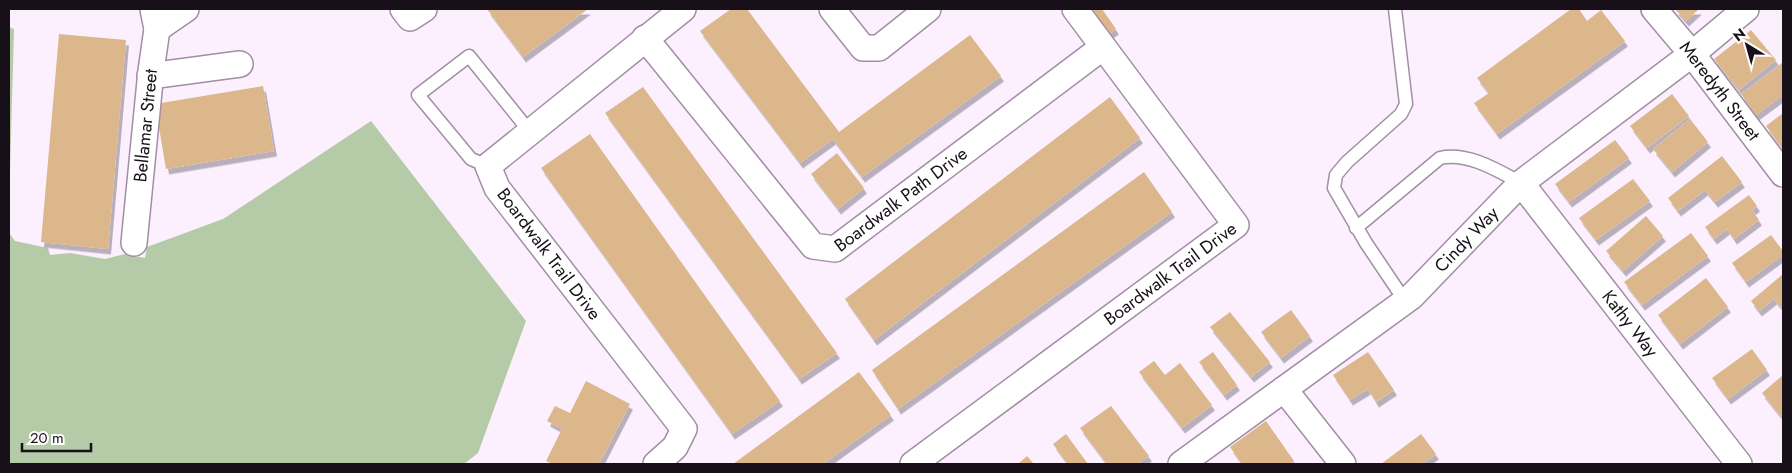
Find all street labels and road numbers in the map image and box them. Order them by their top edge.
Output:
street label: Meredyth Street [1673,35,1767,147]
street label: Bellamar Street [127,67,164,183]
street label: Boardwalk Path Drive [829,141,973,258]
street label: Boardwalk Trail Drive [491,183,607,325]
street label: Cindy Way [1428,201,1504,278]
street label: Boardwalk Trail Drive [1098,216,1242,332]
street label: Kathy Way [1596,285,1664,363]

